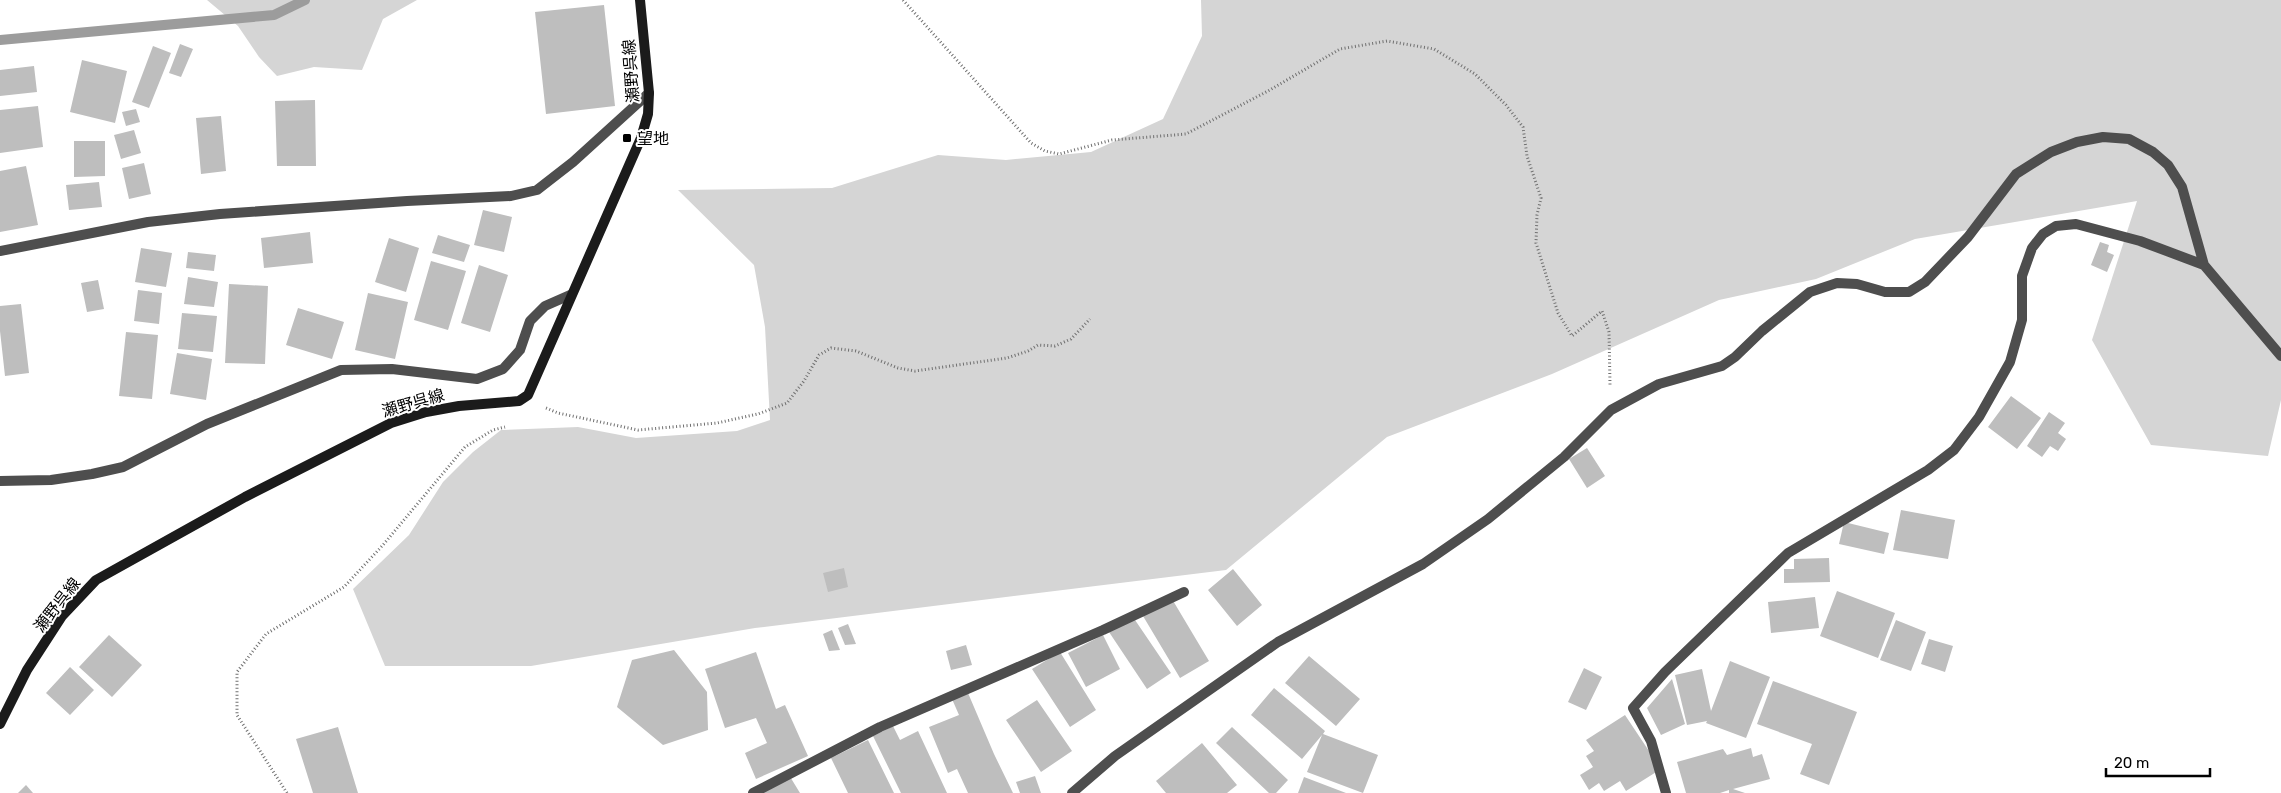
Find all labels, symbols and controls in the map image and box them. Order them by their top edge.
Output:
street label: 瀬野呉線 [619,38,643,104]
place label: 望地 [637,129,669,148]
marker: 望地 [621,132,633,144]
street label: 瀬野呉線 [380,385,446,421]
street label: 瀬野呉線 [30,574,84,636]
scale bar [2106,746,2210,778]
text: 20 m [2114,754,2149,772]

